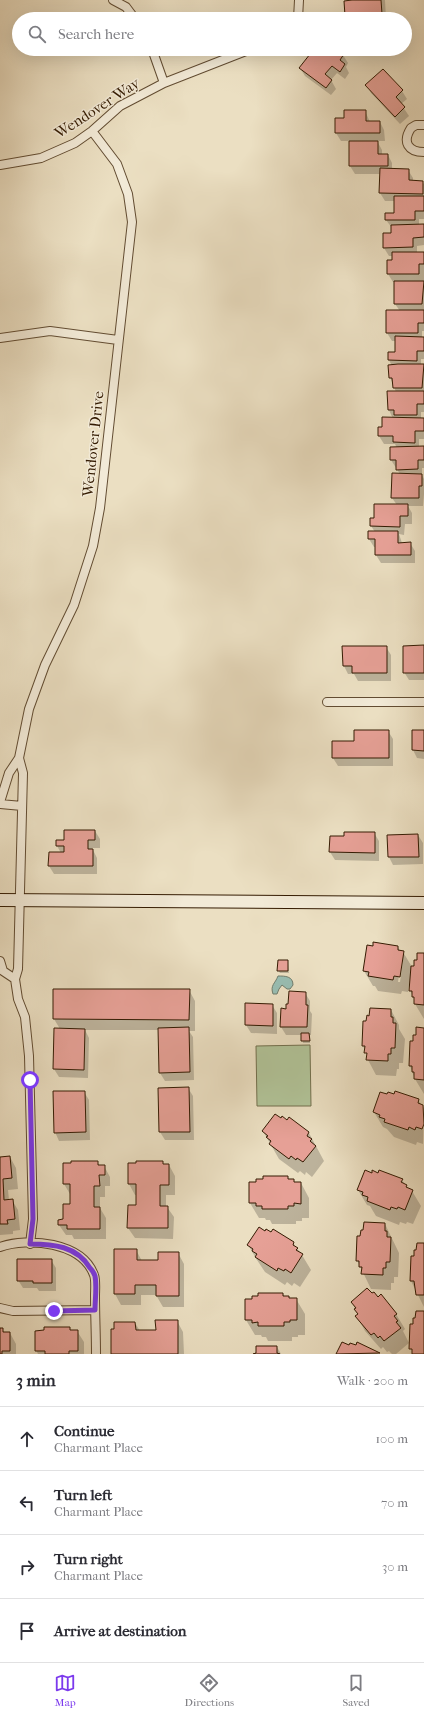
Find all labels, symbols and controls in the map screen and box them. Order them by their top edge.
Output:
search box [12,12,412,56]
icon: search [26,23,48,45]
text: Search here [58,25,134,43]
street label: Wendover Way [50,73,144,143]
street label: Wendover Drive [78,390,108,499]
route start [21,1071,39,1089]
route end [45,1302,63,1320]
text: 3 min [16,1370,56,1390]
text: Walk · 200 m [337,1373,408,1388]
text: Continue [54,1422,114,1440]
icon: ahead [16,1428,38,1450]
text: 100 m [375,1431,408,1446]
text: Charmant Place [54,1440,143,1455]
text: Turn left [54,1486,112,1504]
icon: left [16,1492,38,1514]
text: 70 m [381,1495,408,1510]
text: Charmant Place [54,1504,143,1519]
text: Turn right [54,1550,123,1568]
icon: right [16,1556,38,1578]
text: 30 m [382,1559,408,1574]
text: Charmant Place [54,1568,143,1583]
icon: arrive [16,1620,38,1642]
text: Arrive at destination [54,1622,186,1640]
tab: Map [54,1672,76,1709]
tab: Directions [185,1672,234,1709]
tab: Saved [342,1672,370,1709]

